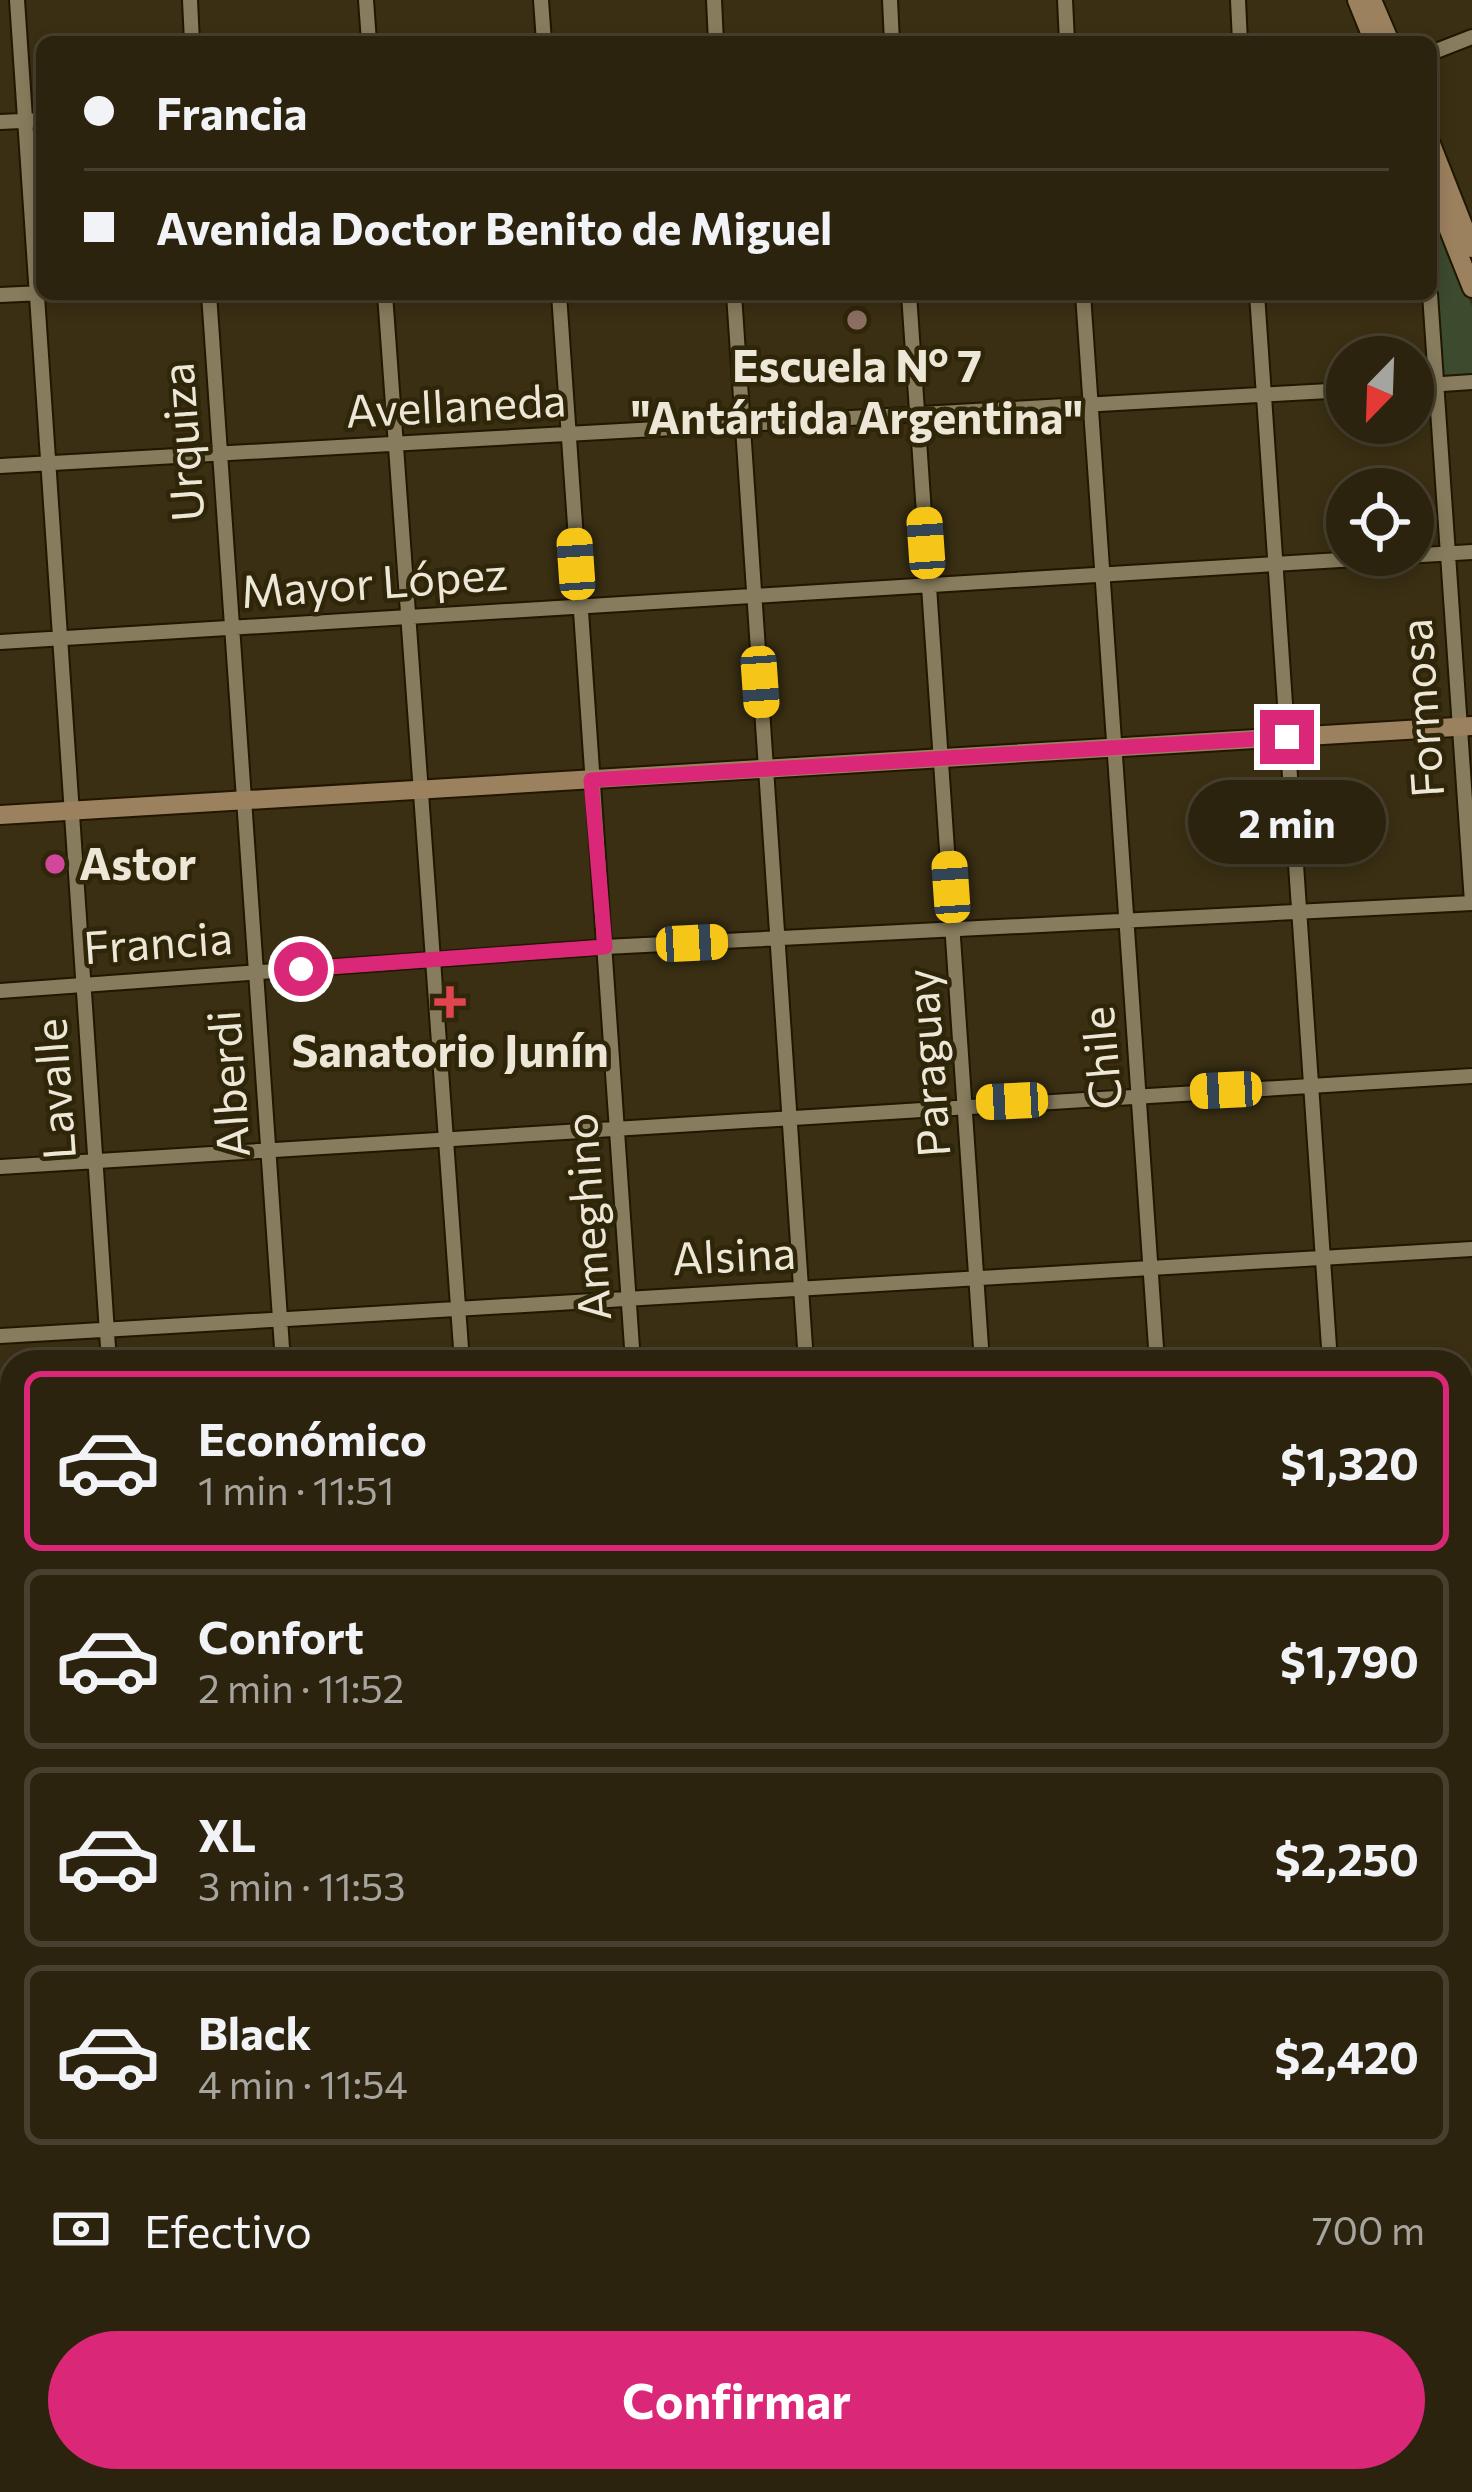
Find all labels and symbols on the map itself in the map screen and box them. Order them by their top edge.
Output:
marker: Escuela Nº 7 "Antártida Argentina" [844,307,870,333]
place label: Escuela Nº 7 "Antártida Argentina" [631,336,1083,443]
north arrow [1326,336,1434,444]
street label: Urquiza [148,361,213,523]
street label: Avellaneda [344,370,568,437]
car [906,506,946,580]
car [556,527,596,601]
street label: Mayor López [239,544,509,617]
street label: Formosa [1386,617,1453,800]
car [740,645,780,719]
route end [1260,710,1314,764]
callout: 2 min [1188,779,1386,863]
place label: Astor [79,834,196,889]
car [931,850,971,924]
marker: Astor [42,851,68,877]
street label: Francia [81,908,234,973]
car [655,923,729,963]
route start [274,942,328,996]
street label: Paraguay [891,967,960,1159]
marker: Sanatorio Junín [434,986,466,1018]
street label: Chile [1068,1004,1131,1112]
street label: Alberdi [194,1009,259,1160]
street label: Lavalle [20,1017,85,1162]
place label: Sanatorio Junín [291,1021,609,1076]
car [1189,1070,1263,1110]
car [975,1081,1049,1121]
street label: Ameghino [551,1111,620,1323]
street label: Alsina [671,1223,797,1284]

